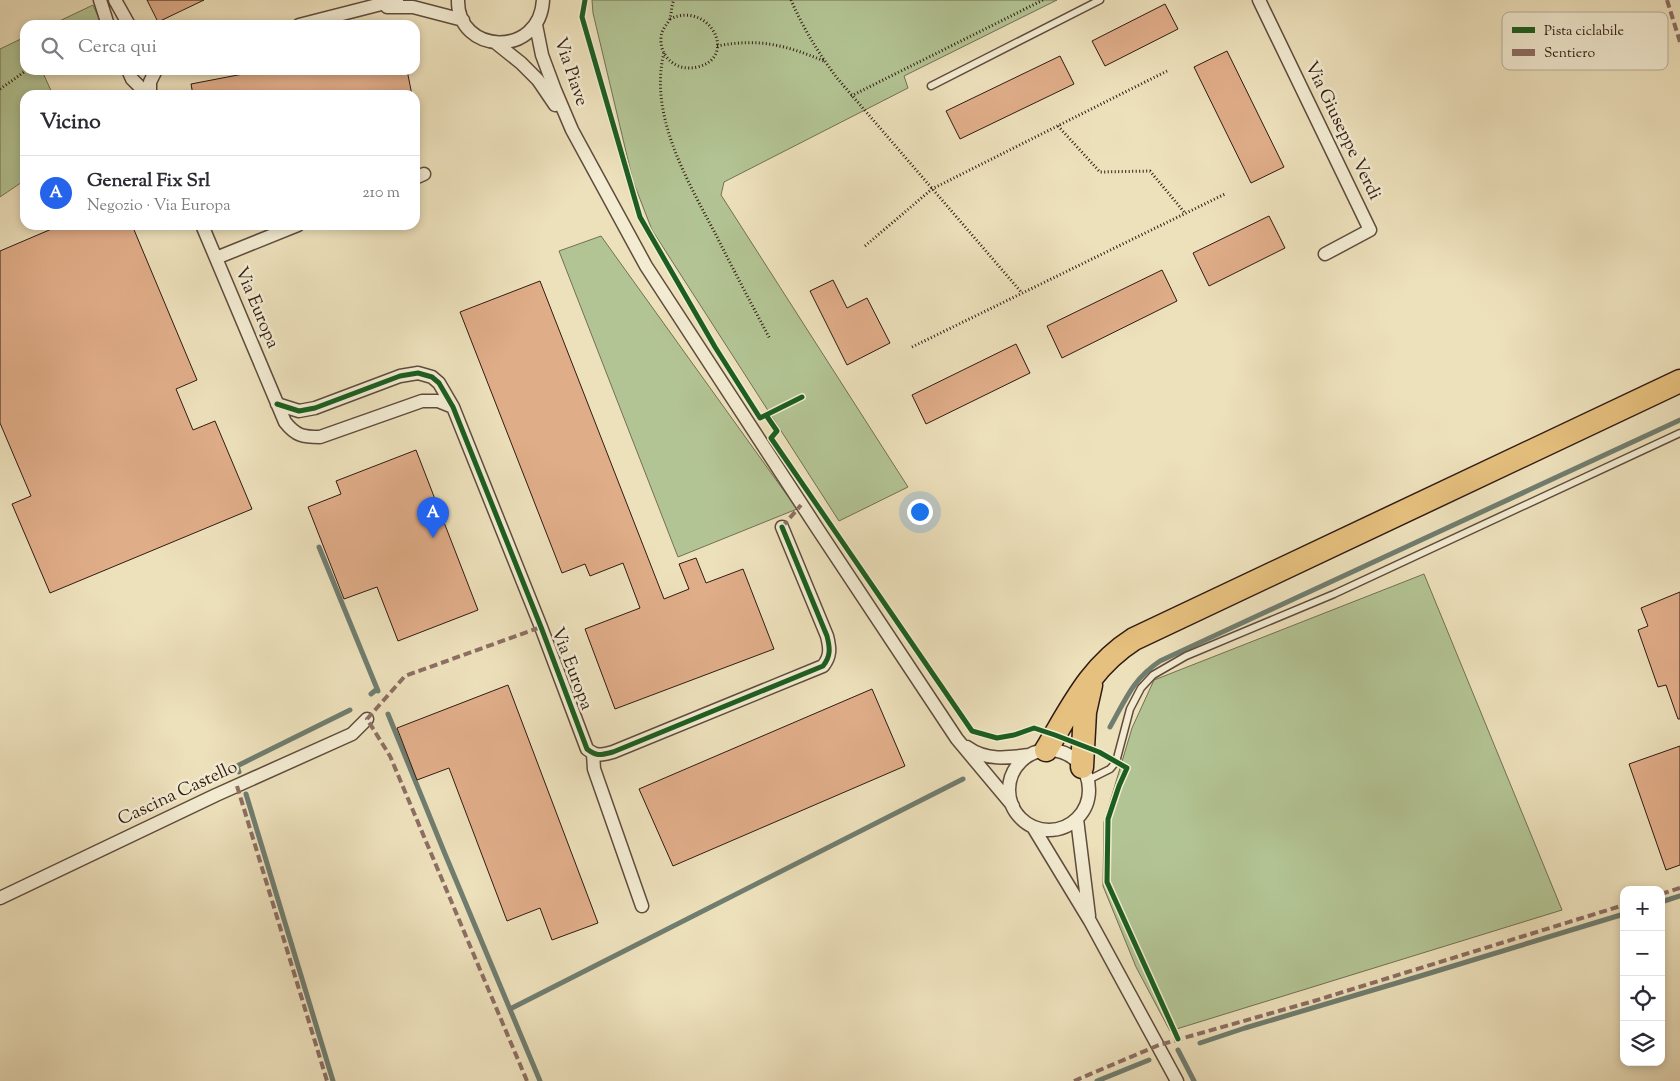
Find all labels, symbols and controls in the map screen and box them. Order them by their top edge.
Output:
legend [1502,12,1668,70]
search box [20,20,420,75]
text: Pista ciclabile [1544,22,1624,42]
icon: search [38,34,66,62]
text: Cerca qui [78,34,157,61]
street label: Via Piave [546,34,594,110]
text: Sentiero [1544,44,1595,64]
street label: Via Giuseppe Verdi [1297,57,1387,205]
text: Vicino [40,108,101,138]
text: General Fix Srl [87,168,210,195]
text: A [50,182,63,205]
text: 210 m [362,182,400,205]
text: Negozio · Via Europa [87,195,231,218]
street label: Via Europa [227,263,285,353]
pin: A [417,497,449,538]
your location [907,499,933,525]
street label: Via Europa [543,624,599,714]
street label: Cascina Castello [114,755,242,833]
map controls [1620,886,1665,1066]
button: + [1620,886,1665,931]
button: − [1620,931,1665,976]
button: locate [1620,976,1665,1021]
button: layers [1620,1021,1665,1066]

